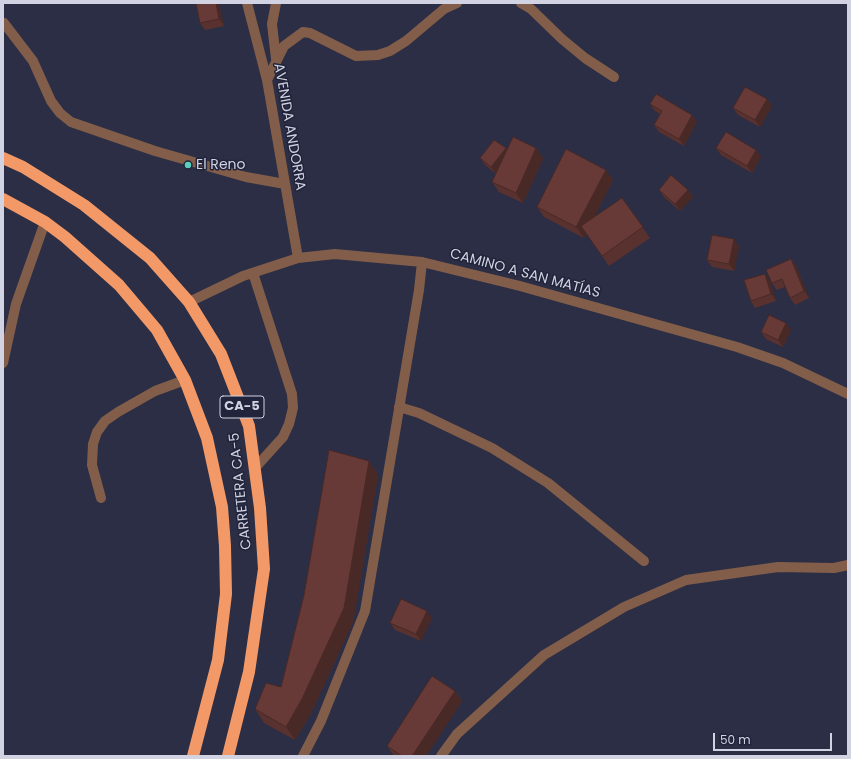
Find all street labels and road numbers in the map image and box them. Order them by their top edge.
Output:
street label: AVENIDA ANDORRA [270,62,308,192]
street label: CAMINO A SAN MATÍAS [448,246,602,302]
road number: CA-5 [220,396,264,418]
street label: CARRETERA CA-5 [226,432,256,550]

